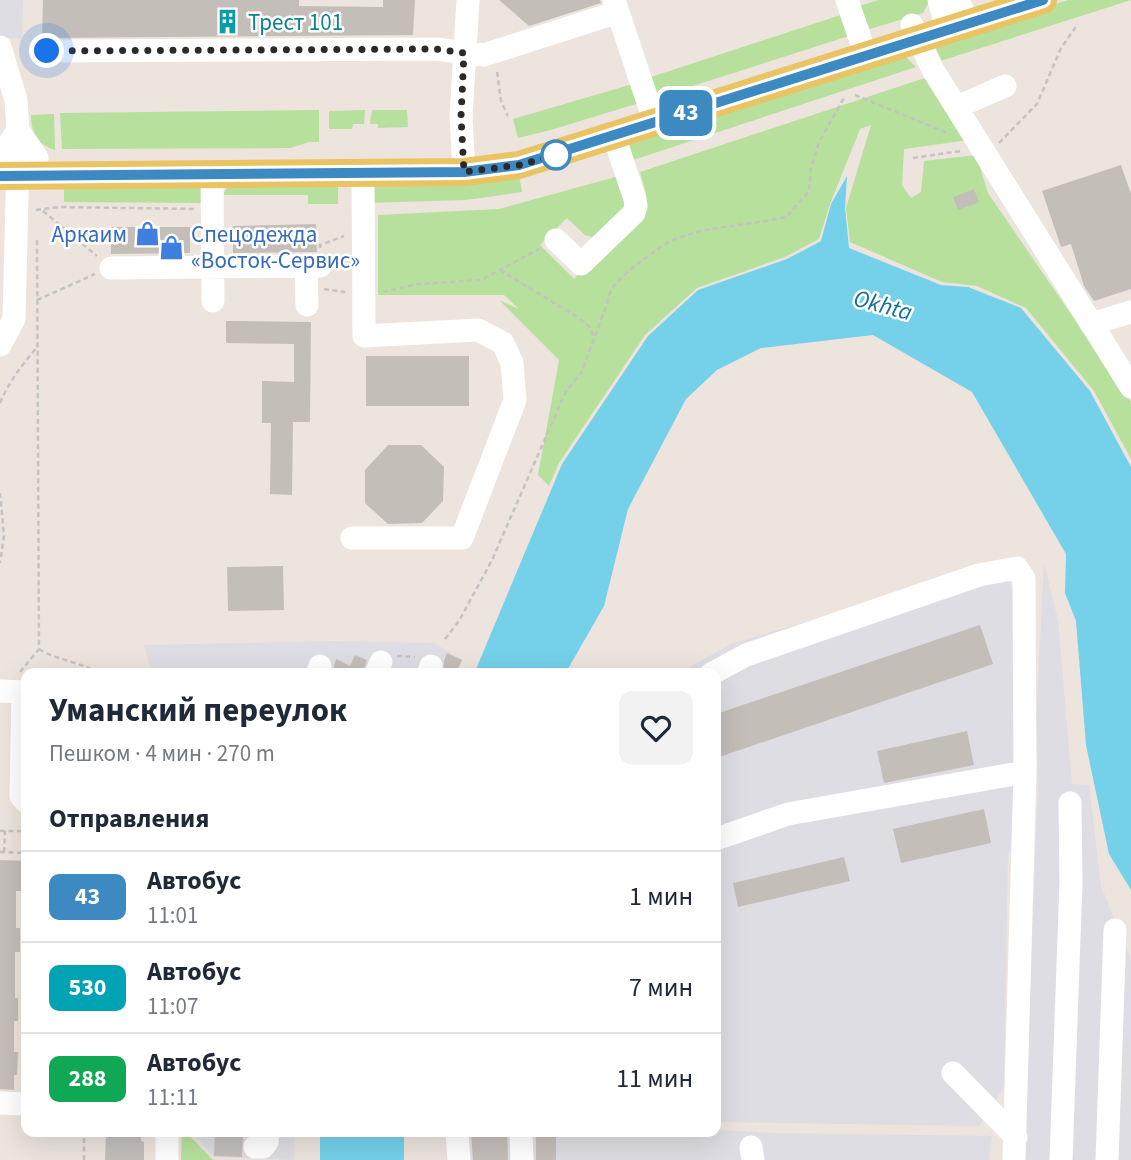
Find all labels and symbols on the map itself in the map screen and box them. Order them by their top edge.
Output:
place label: Трест 101 [248,6,343,39]
building icon: Трест 101 [214,8,242,36]
your location [29,33,64,68]
line badge: 43 [654,90,718,136]
unlabelled marker [541,140,571,170]
place label: Аркаим [51,218,127,251]
place label: Спецодежда «Восток-Сервис» [191,218,360,277]
shop icon: Аркаим [133,220,161,248]
shop icon: Спецодежда «Восток-Сервис» [157,233,185,261]
water label: Okhta [850,281,916,330]

